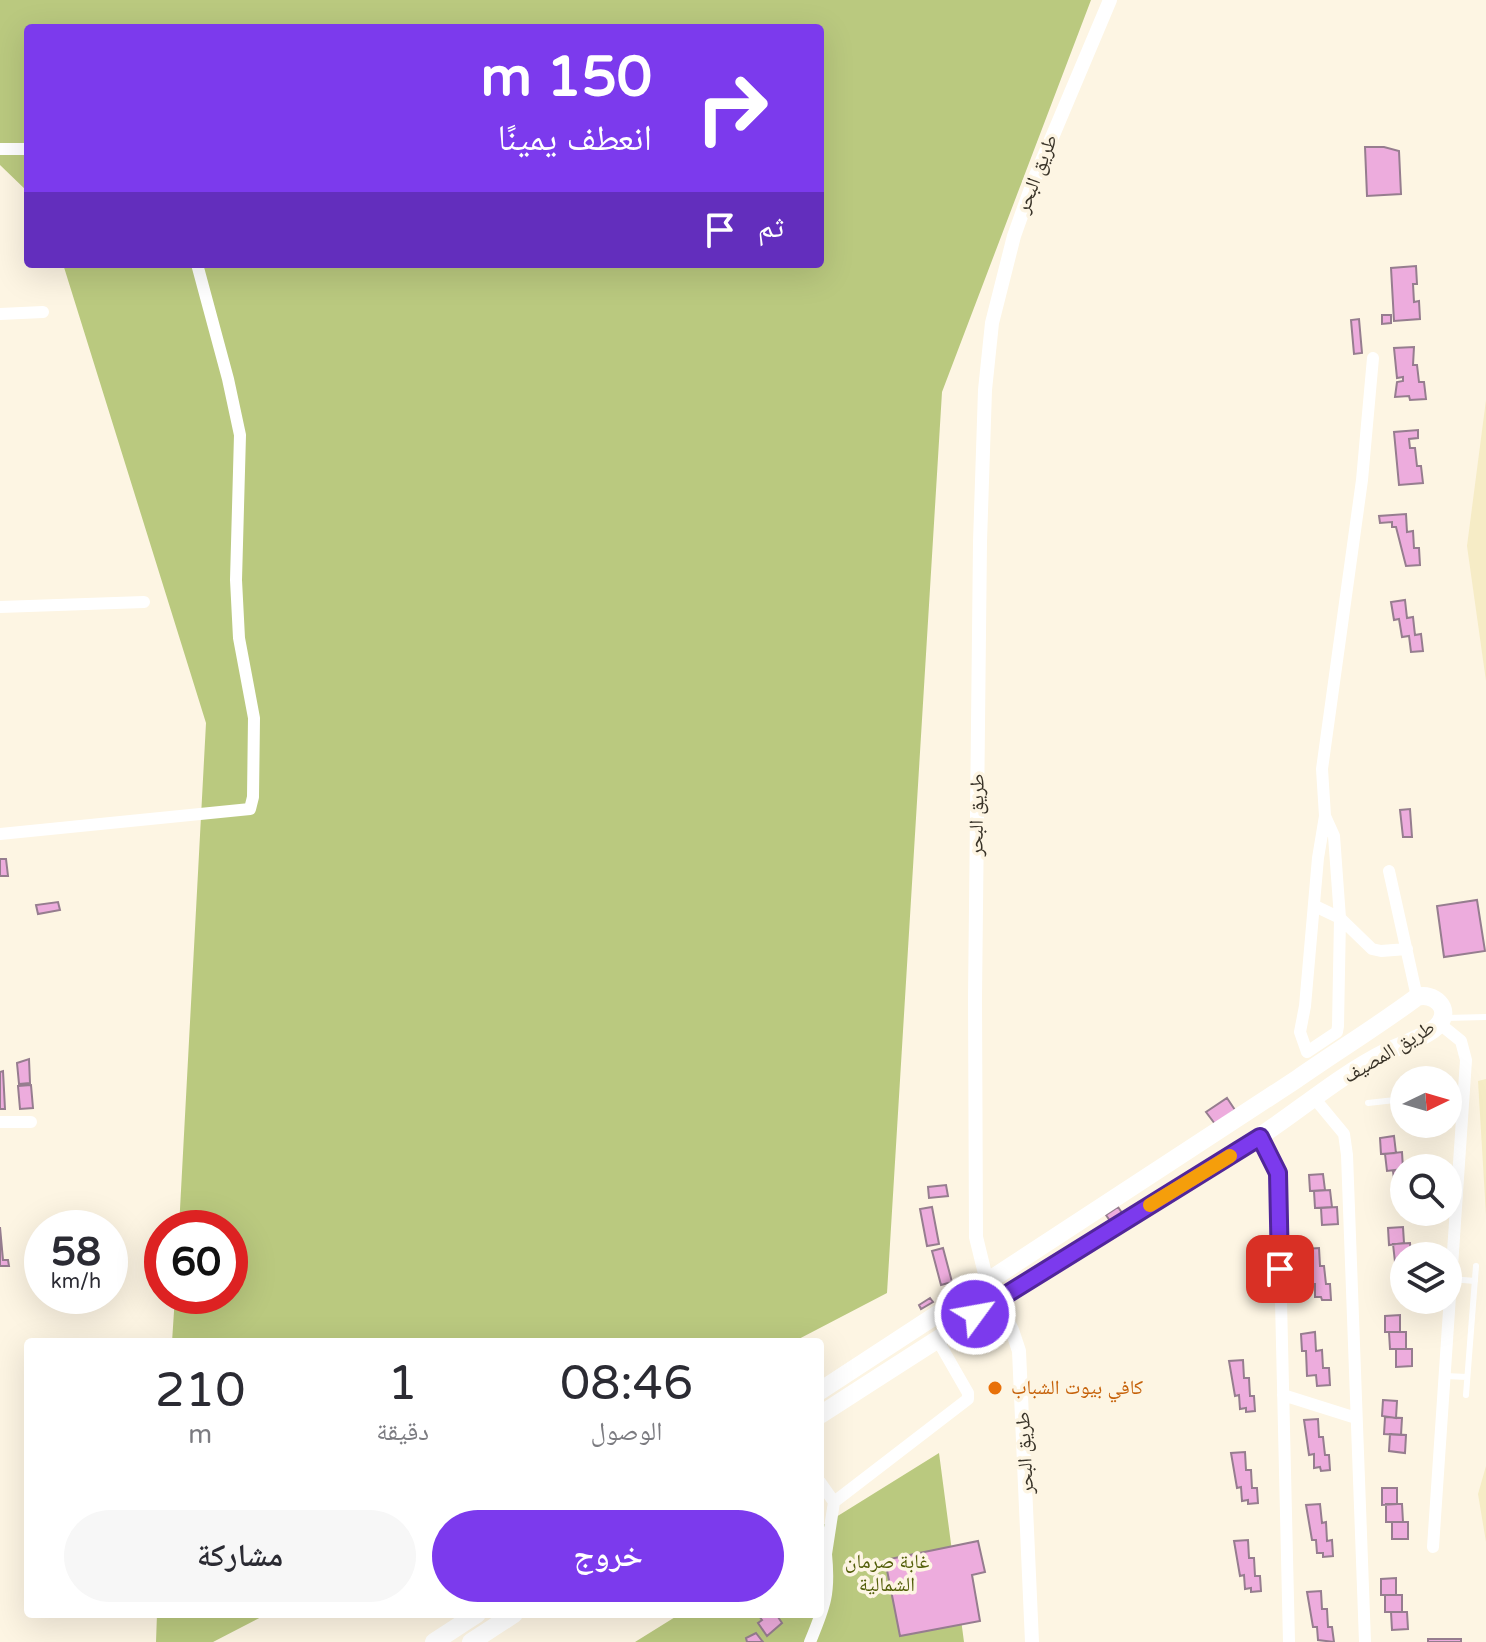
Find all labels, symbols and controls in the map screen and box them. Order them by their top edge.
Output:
text: 150 m [481,44,652,111]
icon: right [680,56,784,160]
text: انعطف يمينًا [497,117,652,160]
street label: طريق البحر [1011,131,1063,218]
icon: arrive [698,208,742,252]
text: ثم [758,209,784,246]
street label: طريق البحر [964,774,990,857]
street label: طريق المصيف [1339,1015,1439,1089]
north arrow [1390,1066,1462,1138]
map controls [1390,1066,1462,1314]
button: search [1390,1154,1462,1226]
speed limit sign: 60 [144,1210,248,1314]
text: 58 [51,1228,101,1276]
pin [1246,1235,1314,1303]
button: layers [1390,1242,1462,1314]
icon: arrive [1258,1247,1302,1291]
text: km/h [51,1270,101,1294]
position arrow [933,1272,1017,1356]
text: 1 [388,1355,418,1413]
text: 08:46 [560,1355,693,1413]
text: 210 [155,1362,245,1420]
place label: كافي بيوت الشباب [1011,1376,1143,1403]
marker: كافي بيوت الشباب [986,1379,1004,1397]
street label: طريق البحر [1011,1411,1039,1496]
text: دقيقة [376,1416,429,1447]
text: الوصول [591,1416,663,1447]
text: m [188,1419,212,1450]
button: مشاركة [64,1510,416,1602]
button: خروج [432,1510,784,1602]
park label: غابة صرمان الشمالية [845,1550,929,1597]

